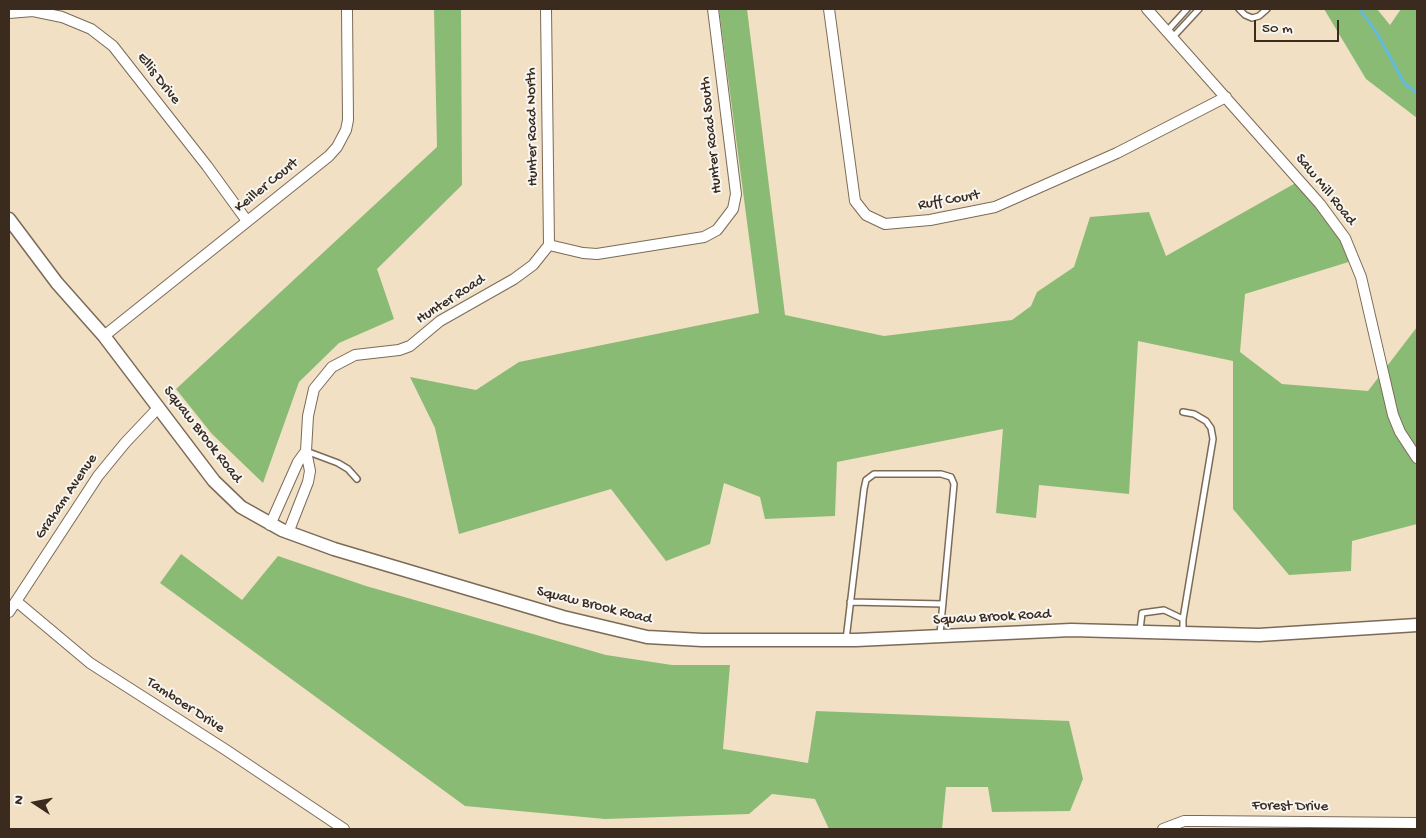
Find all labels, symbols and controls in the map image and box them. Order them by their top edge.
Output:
scale bar [1256,10,1341,42]
text: 50 m [1262,20,1293,38]
street label: Ellis Drive [132,49,184,109]
street label: Hunter Road North [523,67,543,187]
street label: Hunter Road South [697,76,727,194]
street label: Saw Mill Road [1291,151,1359,229]
street label: Keiller Court [231,155,303,217]
street label: Ruff Court [917,187,981,215]
street label: Hunter Road [413,271,489,329]
street label: Squaw Brook Road [159,383,245,487]
street label: Graham Avenue [32,451,102,543]
street label: Squaw Brook Road [535,583,653,629]
street label: Squaw Brook Road [933,606,1051,630]
street label: Tamboer Drive [142,674,228,738]
north arrow [10,778,60,828]
text: N [11,794,29,806]
street label: Forest Drive [1252,797,1328,817]

